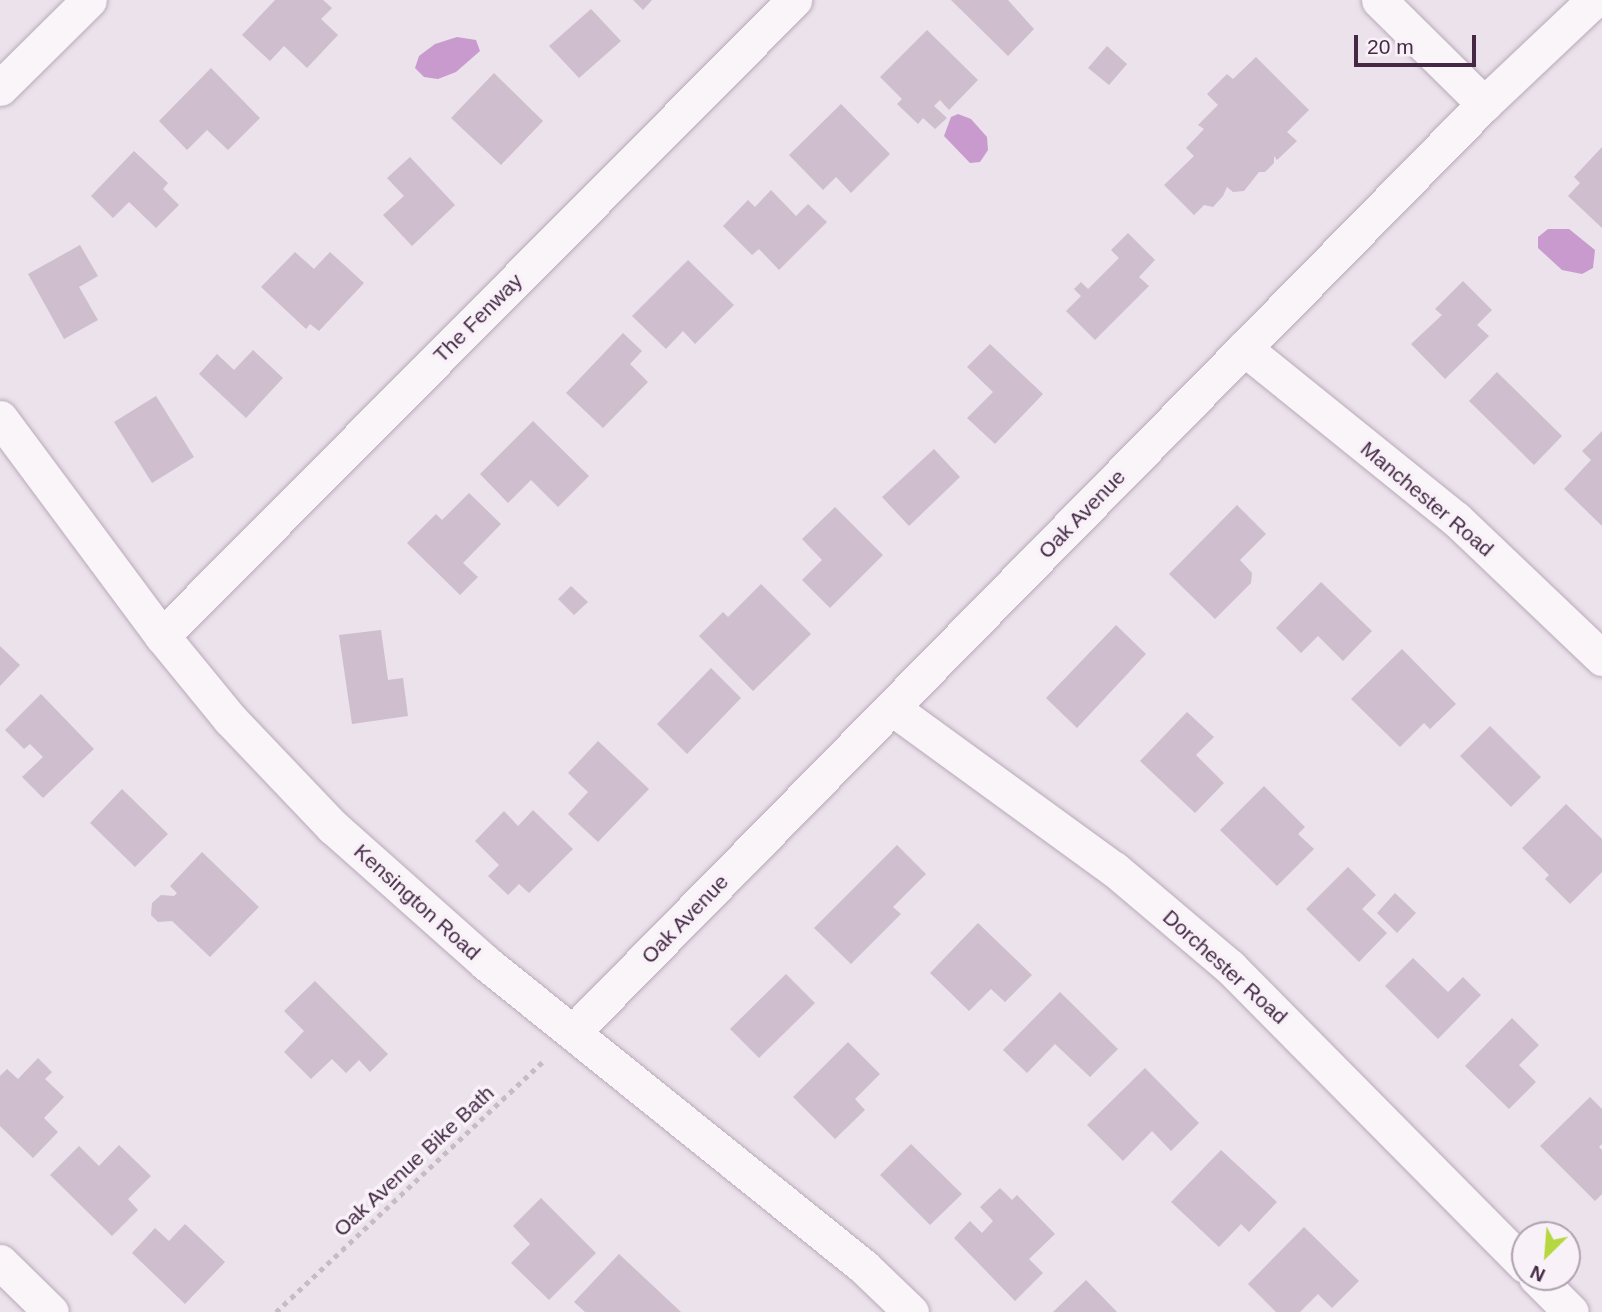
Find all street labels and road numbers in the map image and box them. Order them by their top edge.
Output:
street label: The Fenway [428,268,528,368]
street label: Manchester Road [1355,436,1499,562]
street label: Oak Avenue [1033,464,1131,564]
street label: Kensington Road [349,839,485,965]
street label: Oak Avenue [636,869,734,969]
street label: Dorchester Road [1158,905,1292,1029]
street label: Oak Avenue Bike Bath [328,1080,500,1242]

